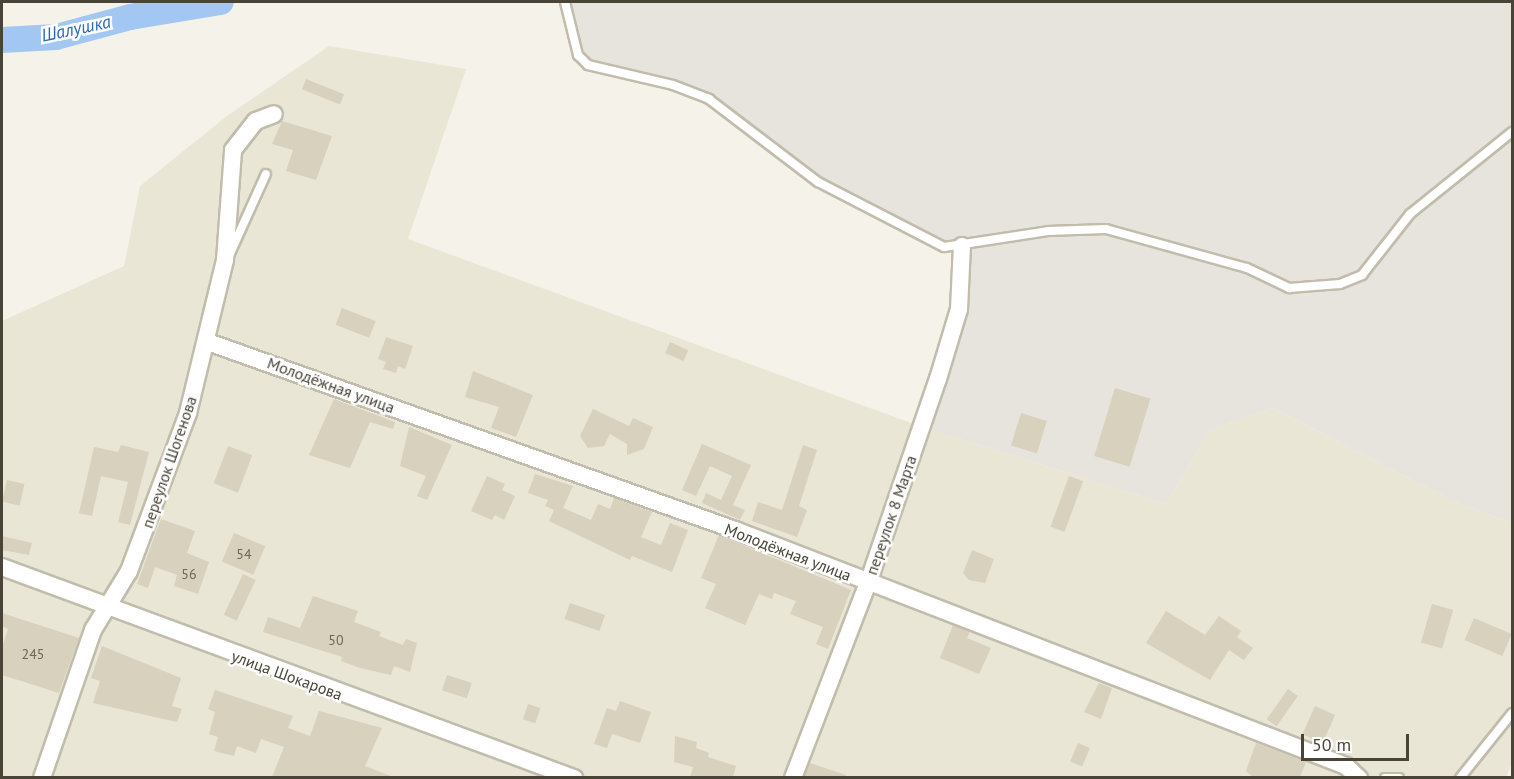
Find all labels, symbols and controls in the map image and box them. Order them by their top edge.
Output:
water label: Шалушка [39,11,113,47]
street label: Молодёжная улица [265,353,397,417]
street label: переулок Шогенова [137,393,201,531]
street label: переулок 8 Марта [862,453,920,577]
street label: Молодёжная улица [722,519,854,585]
house number: 54 [236,546,252,562]
house number: 56 [181,566,197,582]
house number: 50 [328,632,344,648]
house number: 245 [22,646,44,662]
street label: улица Шокарова [229,646,345,704]
scale bar [1304,722,1412,760]
text: 50 m [1312,733,1351,756]

